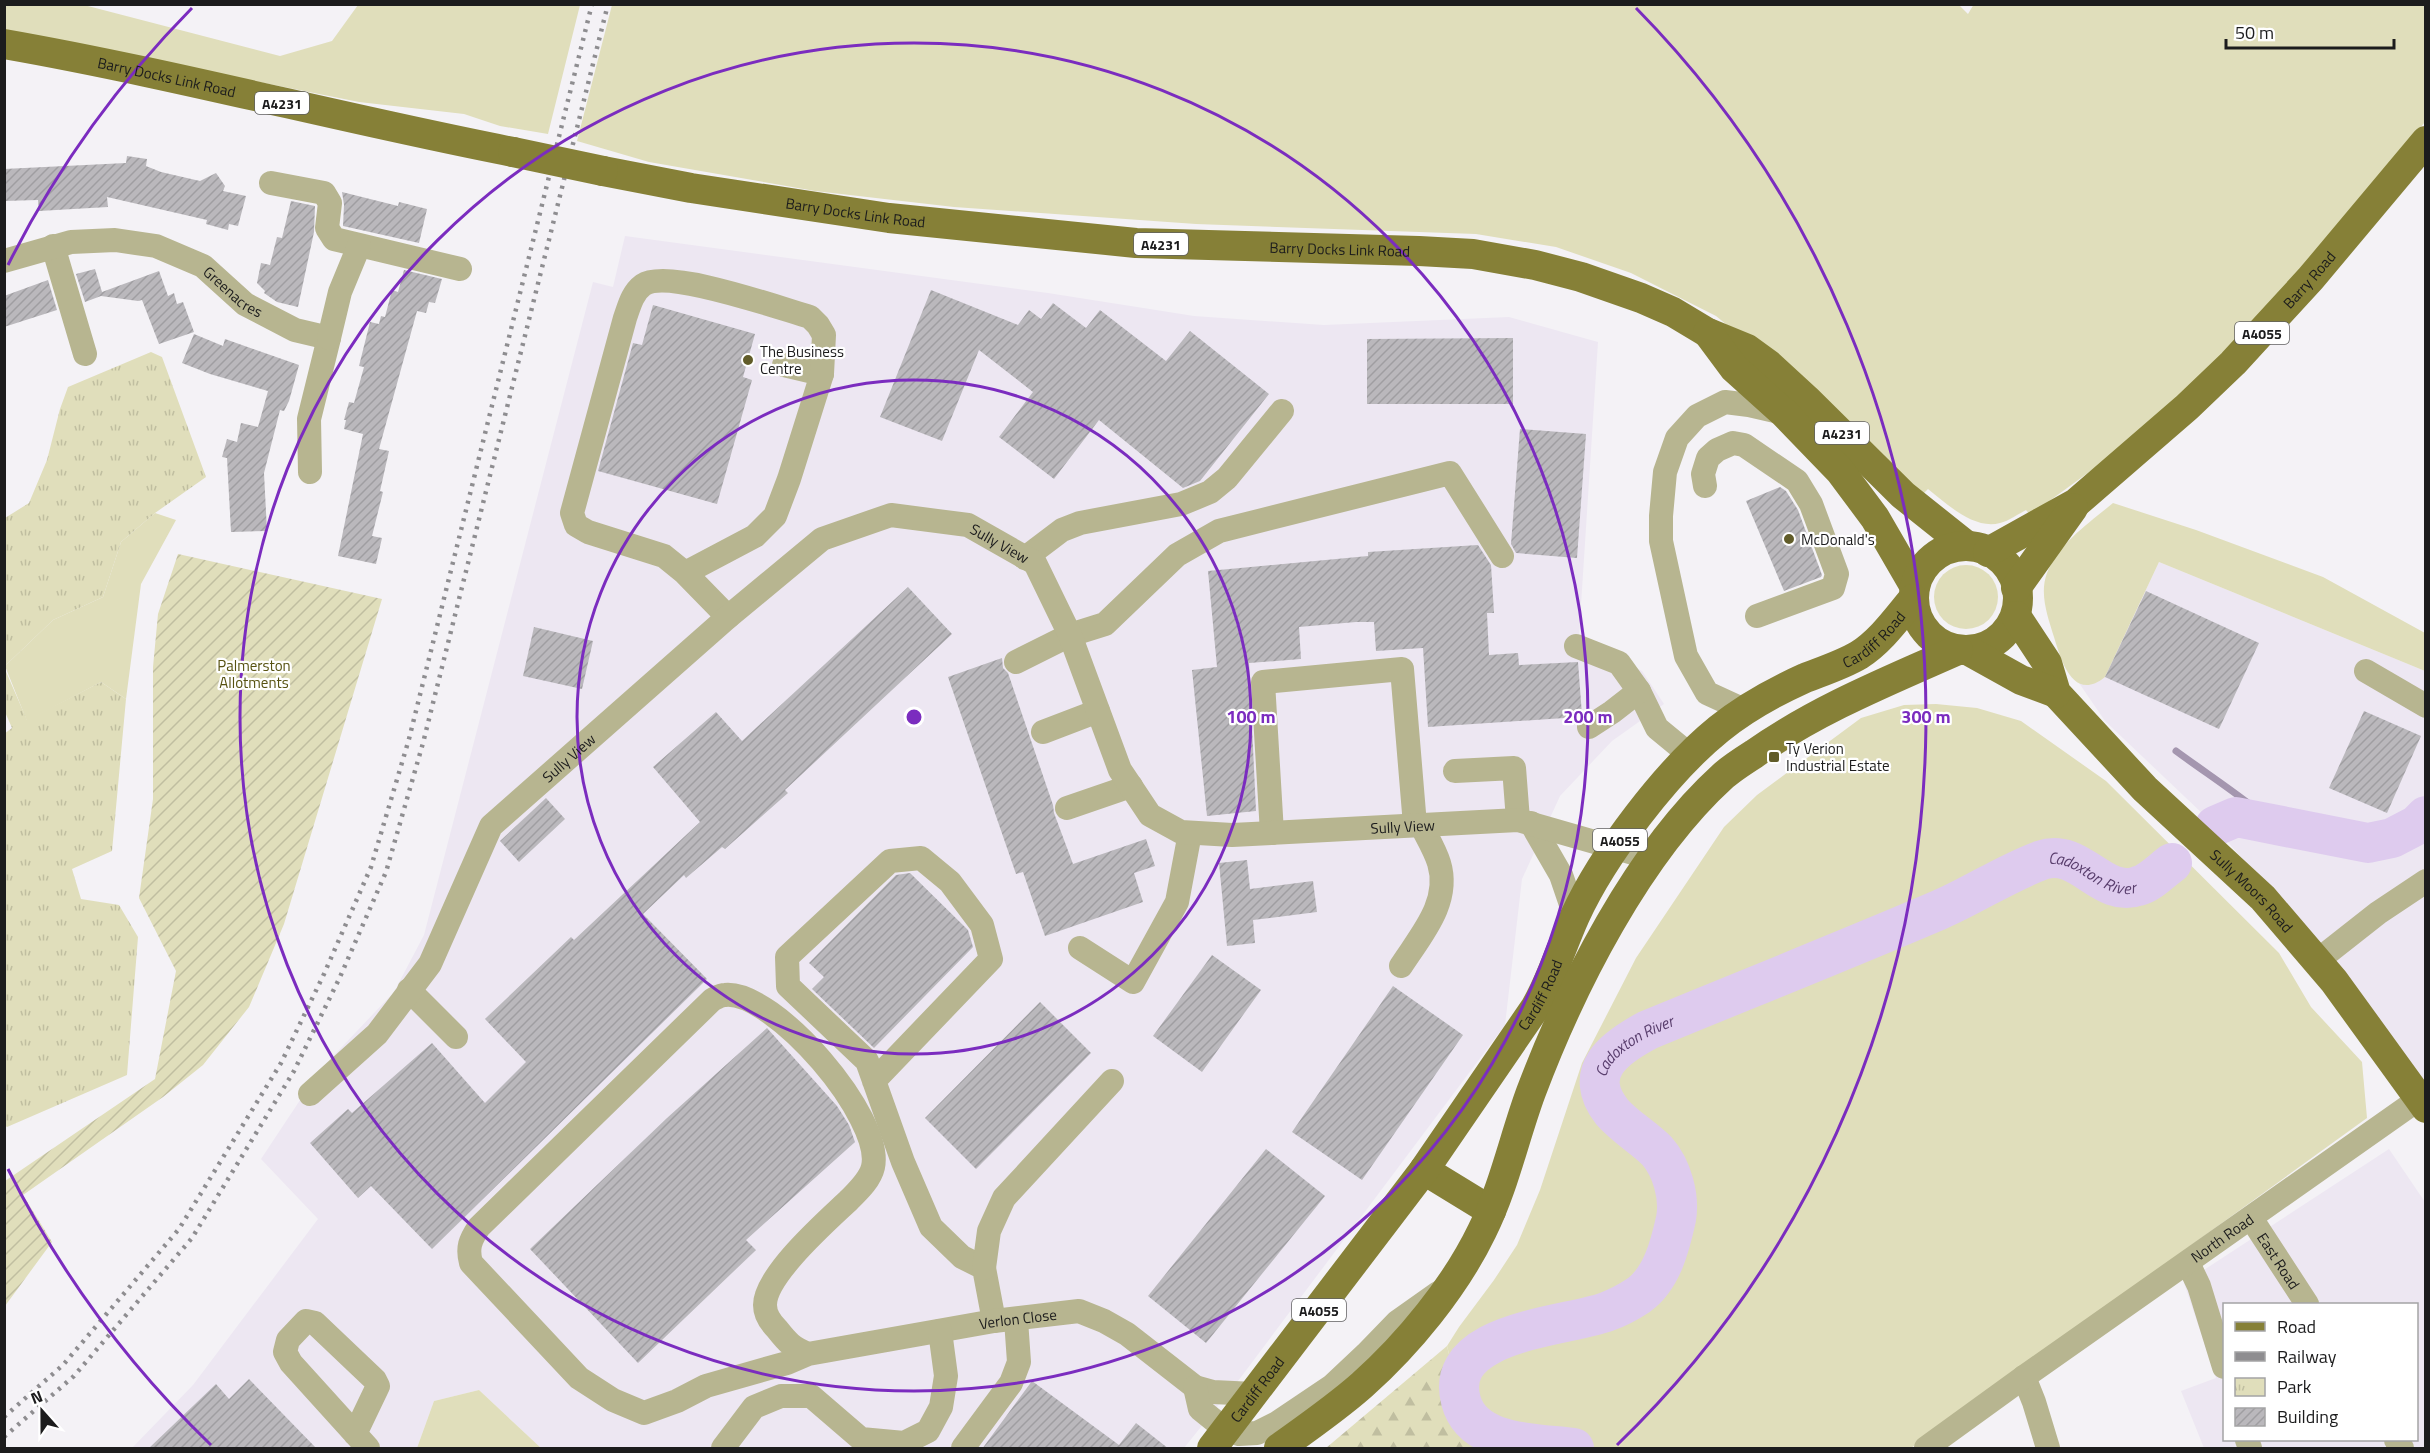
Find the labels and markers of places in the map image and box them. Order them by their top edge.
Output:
place label: The Business Centre [760,340,844,380]
marker: The Business Centre [741,353,755,367]
place label: McDonald's [1801,528,1875,551]
marker: McDonald's [1782,532,1796,546]
centre of rings [904,707,924,727]
place label: Ty Verion Industrial Estate [1786,737,1890,777]
marker: Ty Verion Industrial Estate [1767,750,1781,764]

